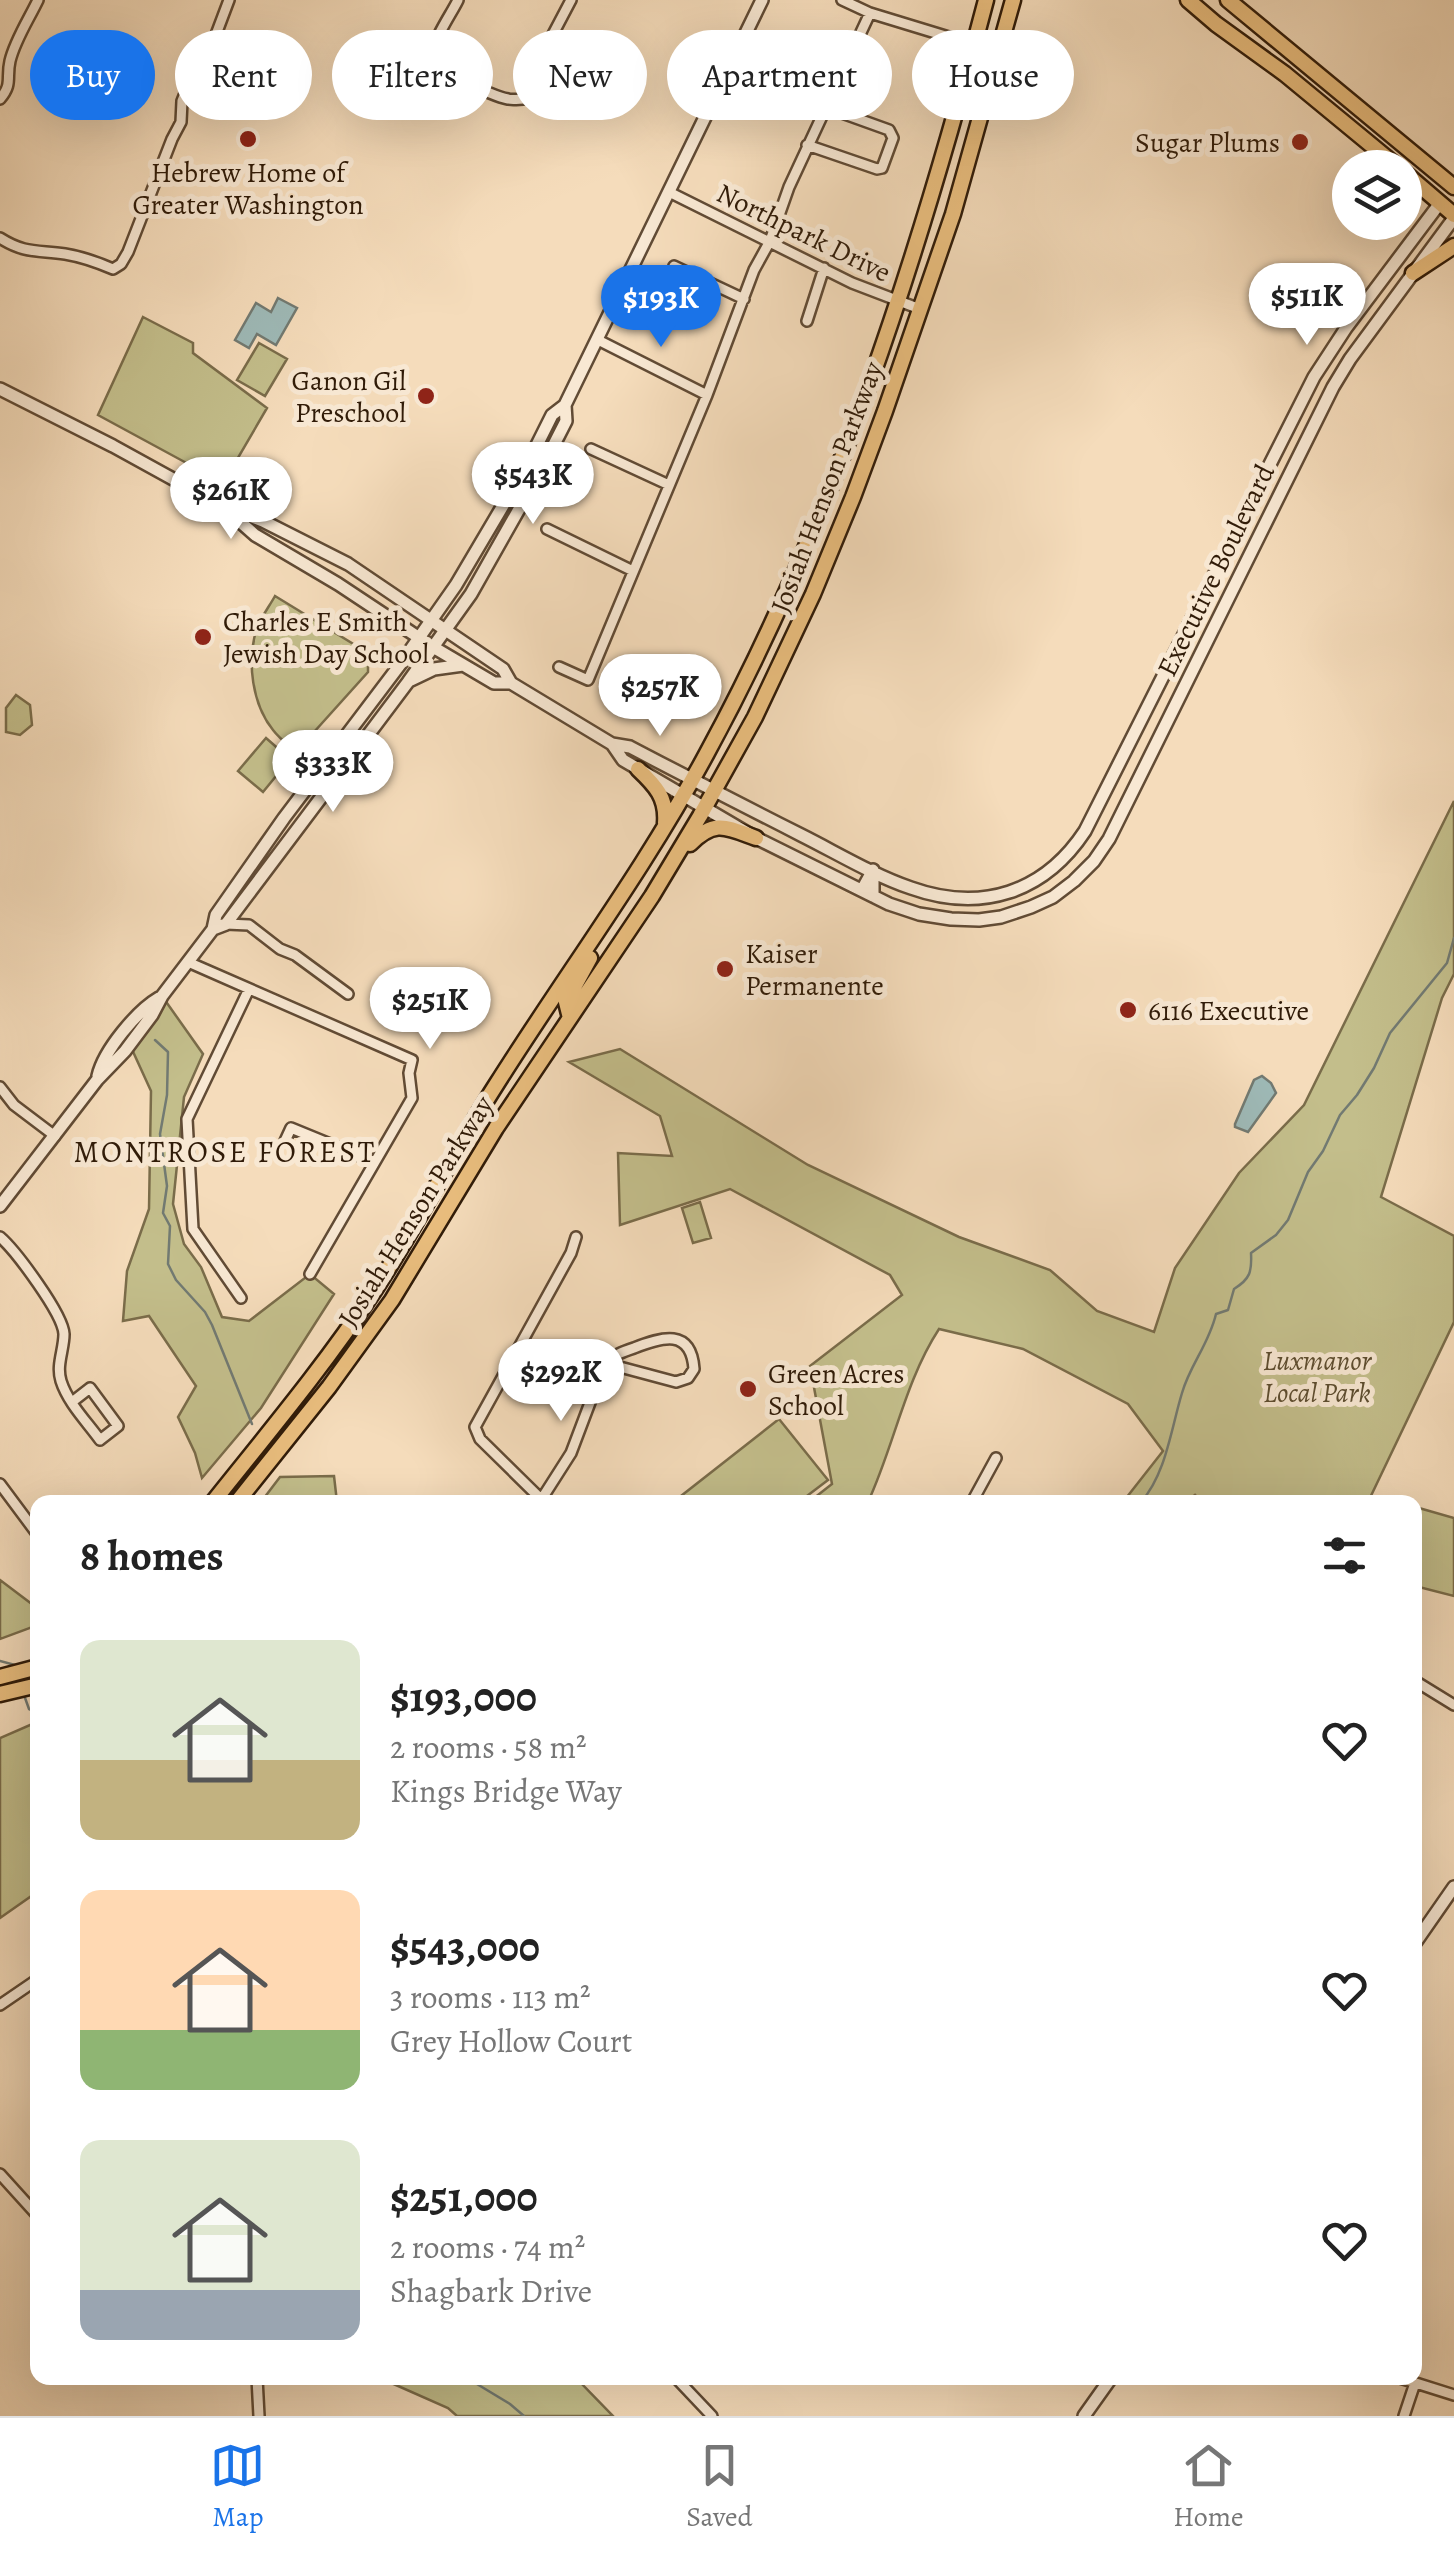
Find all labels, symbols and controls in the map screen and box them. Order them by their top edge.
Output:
chip: Buy [30,30,155,120]
chip: Rent [175,30,312,120]
chip: Filters [332,30,493,120]
chip: New [513,30,647,120]
chip: Apartment [667,30,892,120]
chip: House [912,30,1074,120]
place label: Sugar Plums [1135,124,1280,162]
marker: Hebrew Home of Greater Washington [237,128,259,150]
marker: Sugar Plums [1289,131,1311,153]
map controls [1332,150,1422,240]
button: layers [1332,150,1422,240]
place label: Hebrew Home of Greater Washington [132,154,364,224]
street label: Northpark Drive [710,174,897,291]
pin: $511K [1237,263,1377,348]
pin: $193K [591,265,731,350]
text: $511K [1271,273,1343,317]
text: $193K [623,275,699,319]
street label: Josiah Henson Parkway [762,356,893,618]
place label: Ganon Gil Preschool [292,362,406,432]
marker: Ganon Gil Preschool [415,385,437,407]
pin: $543K [463,442,603,527]
text: $543K [494,452,572,496]
pin: $261K [161,457,301,542]
street label: Executive Boulevard [1148,457,1284,683]
text: $261K [192,467,270,511]
place label: Charles E Smith Jewish Day School [223,603,429,673]
marker: Charles E Smith Jewish Day School [192,626,214,648]
pin: $257K [590,654,730,739]
text: $257K [621,664,699,708]
pin: $333K [263,730,403,815]
text: $333K [294,740,372,784]
place label: Kaiser Permanente [745,935,884,1005]
marker: Kaiser Permanente [714,958,736,980]
pin: $251K [360,967,500,1052]
text: $251K [392,977,468,1021]
place label: 6116 Executive [1148,992,1309,1030]
marker: 6116 Executive [1117,999,1139,1021]
street label: Josiah Henson Parkway [329,1088,503,1334]
district label: MONTROSE FOREST [73,1132,377,1172]
pin: $292K [491,1339,631,1424]
park label: Luxmanor Local Park [1263,1342,1373,1412]
text: $292K [520,1349,602,1393]
place label: Green Acres School [768,1355,905,1425]
marker: Green Acres School [737,1378,759,1400]
text: 8 homes [80,1527,224,1584]
icon: filters [1317,1528,1372,1583]
text: $193,000 [390,1668,537,1725]
icon: home [160,1680,280,1800]
icon: heart [1317,1713,1372,1768]
text: 2 rooms · 58 m² [390,1725,587,1769]
text: Kings Bridge Way [390,1769,622,1813]
text: $543,000 [390,1918,540,1975]
icon: home [160,1930,280,2050]
icon: heart [1317,1963,1372,2018]
text: 3 rooms · 113 m² [390,1975,591,2019]
text: Grey Hollow Court [390,2019,632,2063]
text: $251,000 [390,2168,538,2225]
icon: home [160,2180,280,2300]
icon: heart [1317,2213,1372,2268]
text: 2 rooms · 74 m² [390,2225,585,2269]
text: Shagbark Drive [390,2269,592,2313]
tab: Map [210,2438,265,2536]
tab: Saved [686,2438,753,2536]
tab: Home [1173,2438,1244,2536]

